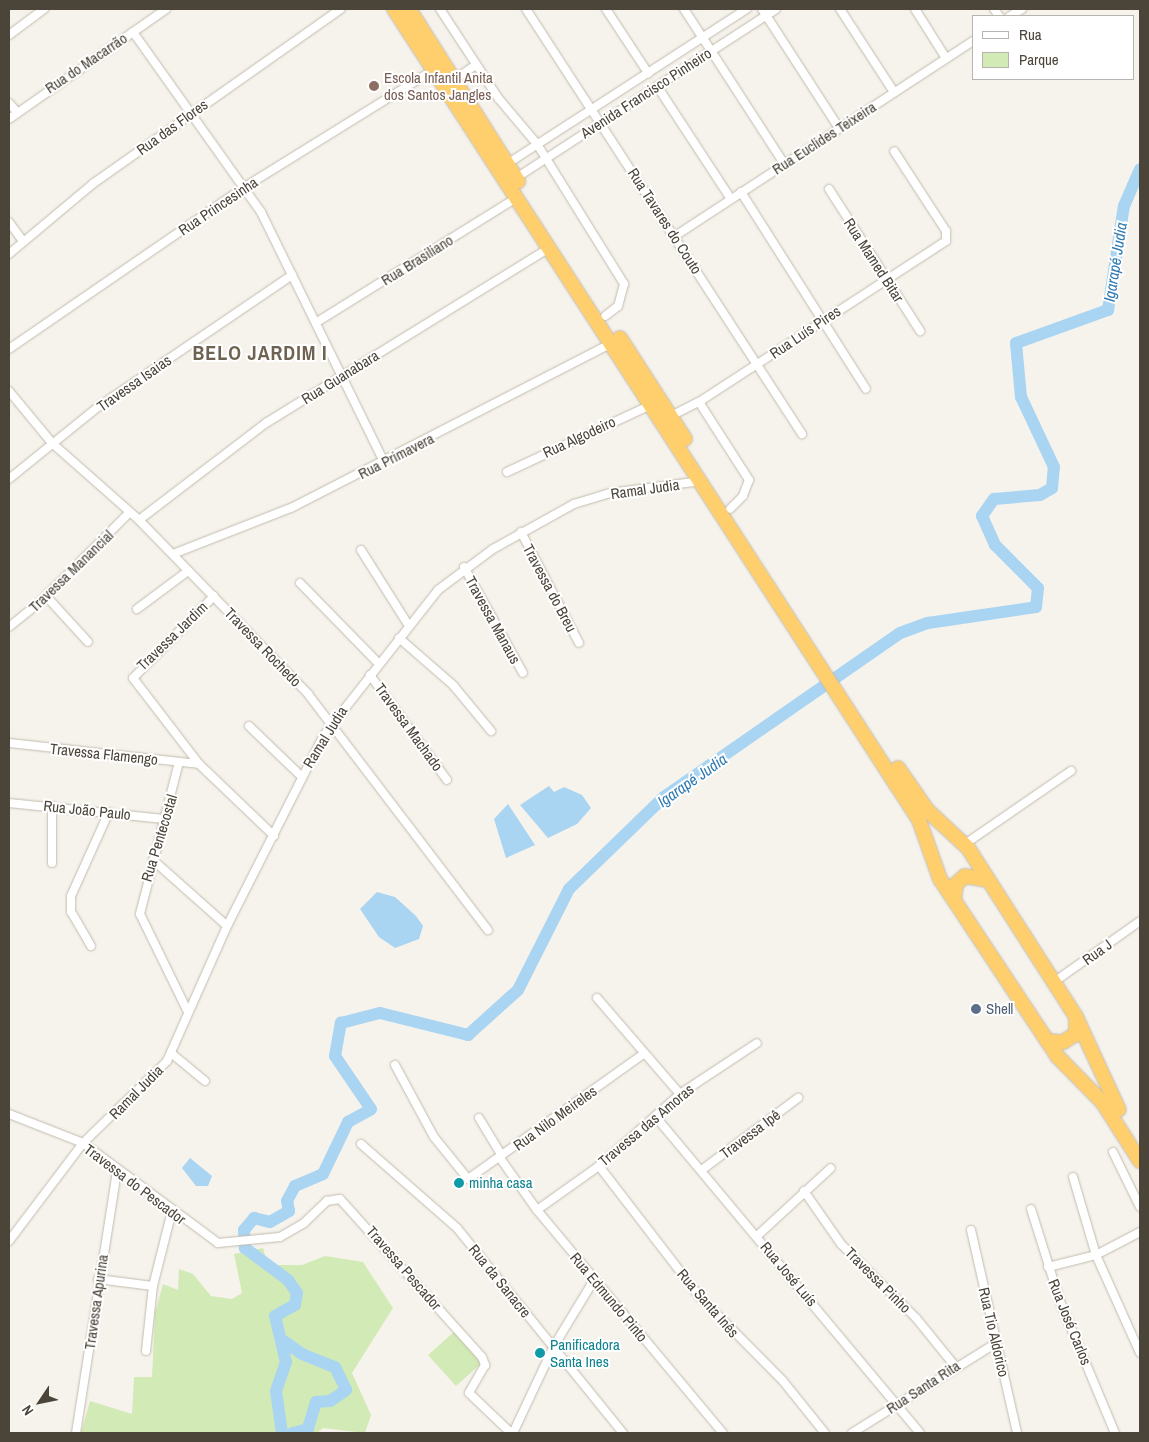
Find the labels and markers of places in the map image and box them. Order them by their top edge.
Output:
place label: Escola Infantil Anita dos Santos Jangles [384,68,493,103]
marker: Escola Infantil Anita dos Santos Jangles [368,80,380,92]
place label: Shell [986,1000,1013,1018]
marker: Shell [970,1003,982,1015]
place label: minha casa [469,1174,533,1192]
marker: minha casa [453,1177,465,1189]
place label: Panificadora Santa Ines [550,1335,620,1370]
marker: Panificadora Santa Ines [534,1347,546,1359]

